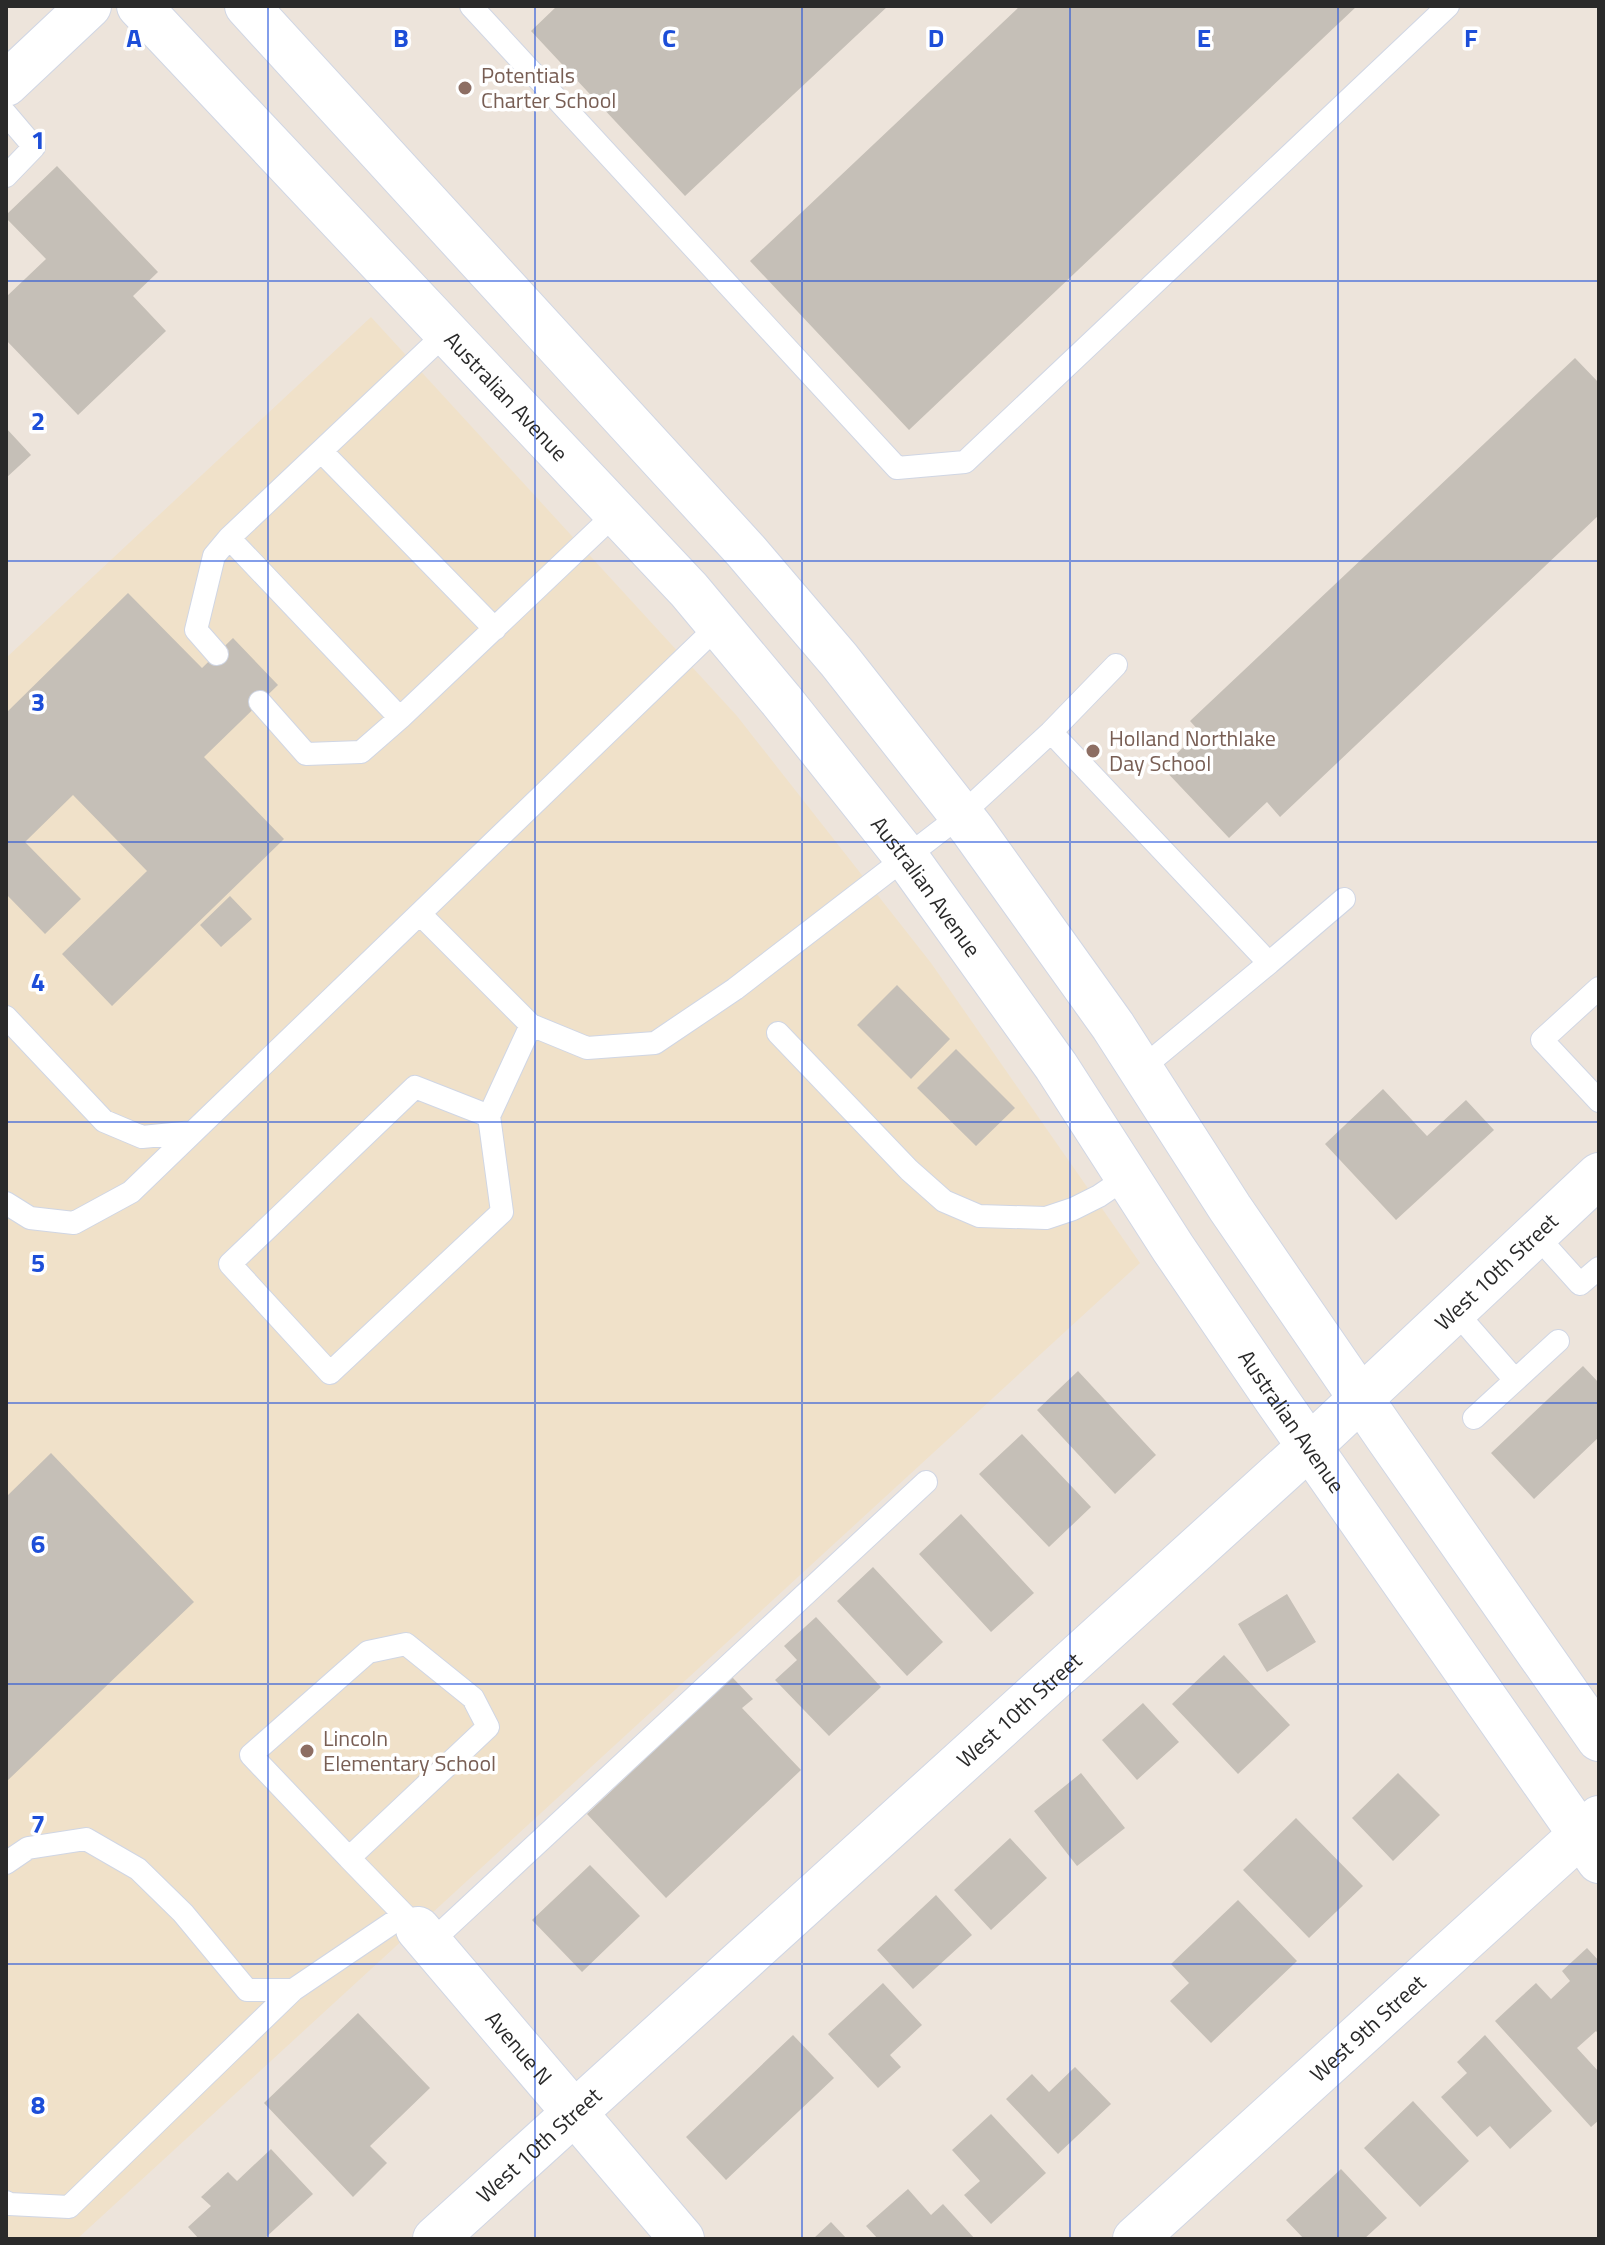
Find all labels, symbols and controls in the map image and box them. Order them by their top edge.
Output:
text: A [126,18,142,57]
text: B [393,18,409,57]
text: C [662,18,676,57]
text: D [928,18,944,57]
text: E [1197,18,1211,57]
text: F [1464,18,1478,57]
place label: Potentials Charter School [481,58,616,117]
marker: Potentials Charter School [456,79,474,97]
text: 1 [31,120,45,159]
street label: Australian Avenue [437,323,576,469]
text: 2 [31,401,45,440]
text: 3 [31,682,45,721]
place label: Holland Northlake Day School [1109,721,1276,780]
marker: Holland Northlake Day School [1084,742,1102,760]
street label: Australian Avenue [863,809,990,964]
text: 4 [31,962,45,1001]
street label: West 10th Street [1427,1205,1566,1338]
text: 5 [31,1243,45,1282]
street label: Australian Avenue [1230,1343,1354,1500]
text: 6 [31,1524,45,1563]
street label: West 10th Street [949,1644,1089,1776]
place label: Lincoln Elementary School [323,1721,496,1780]
marker: Lincoln Elementary School [298,1742,316,1760]
text: 7 [31,1804,45,1843]
street label: West 9th Street [1302,1966,1433,2090]
street label: Avenue N [477,2003,561,2093]
street label: West 10th Street [468,2079,609,2211]
text: 8 [31,2085,45,2124]

